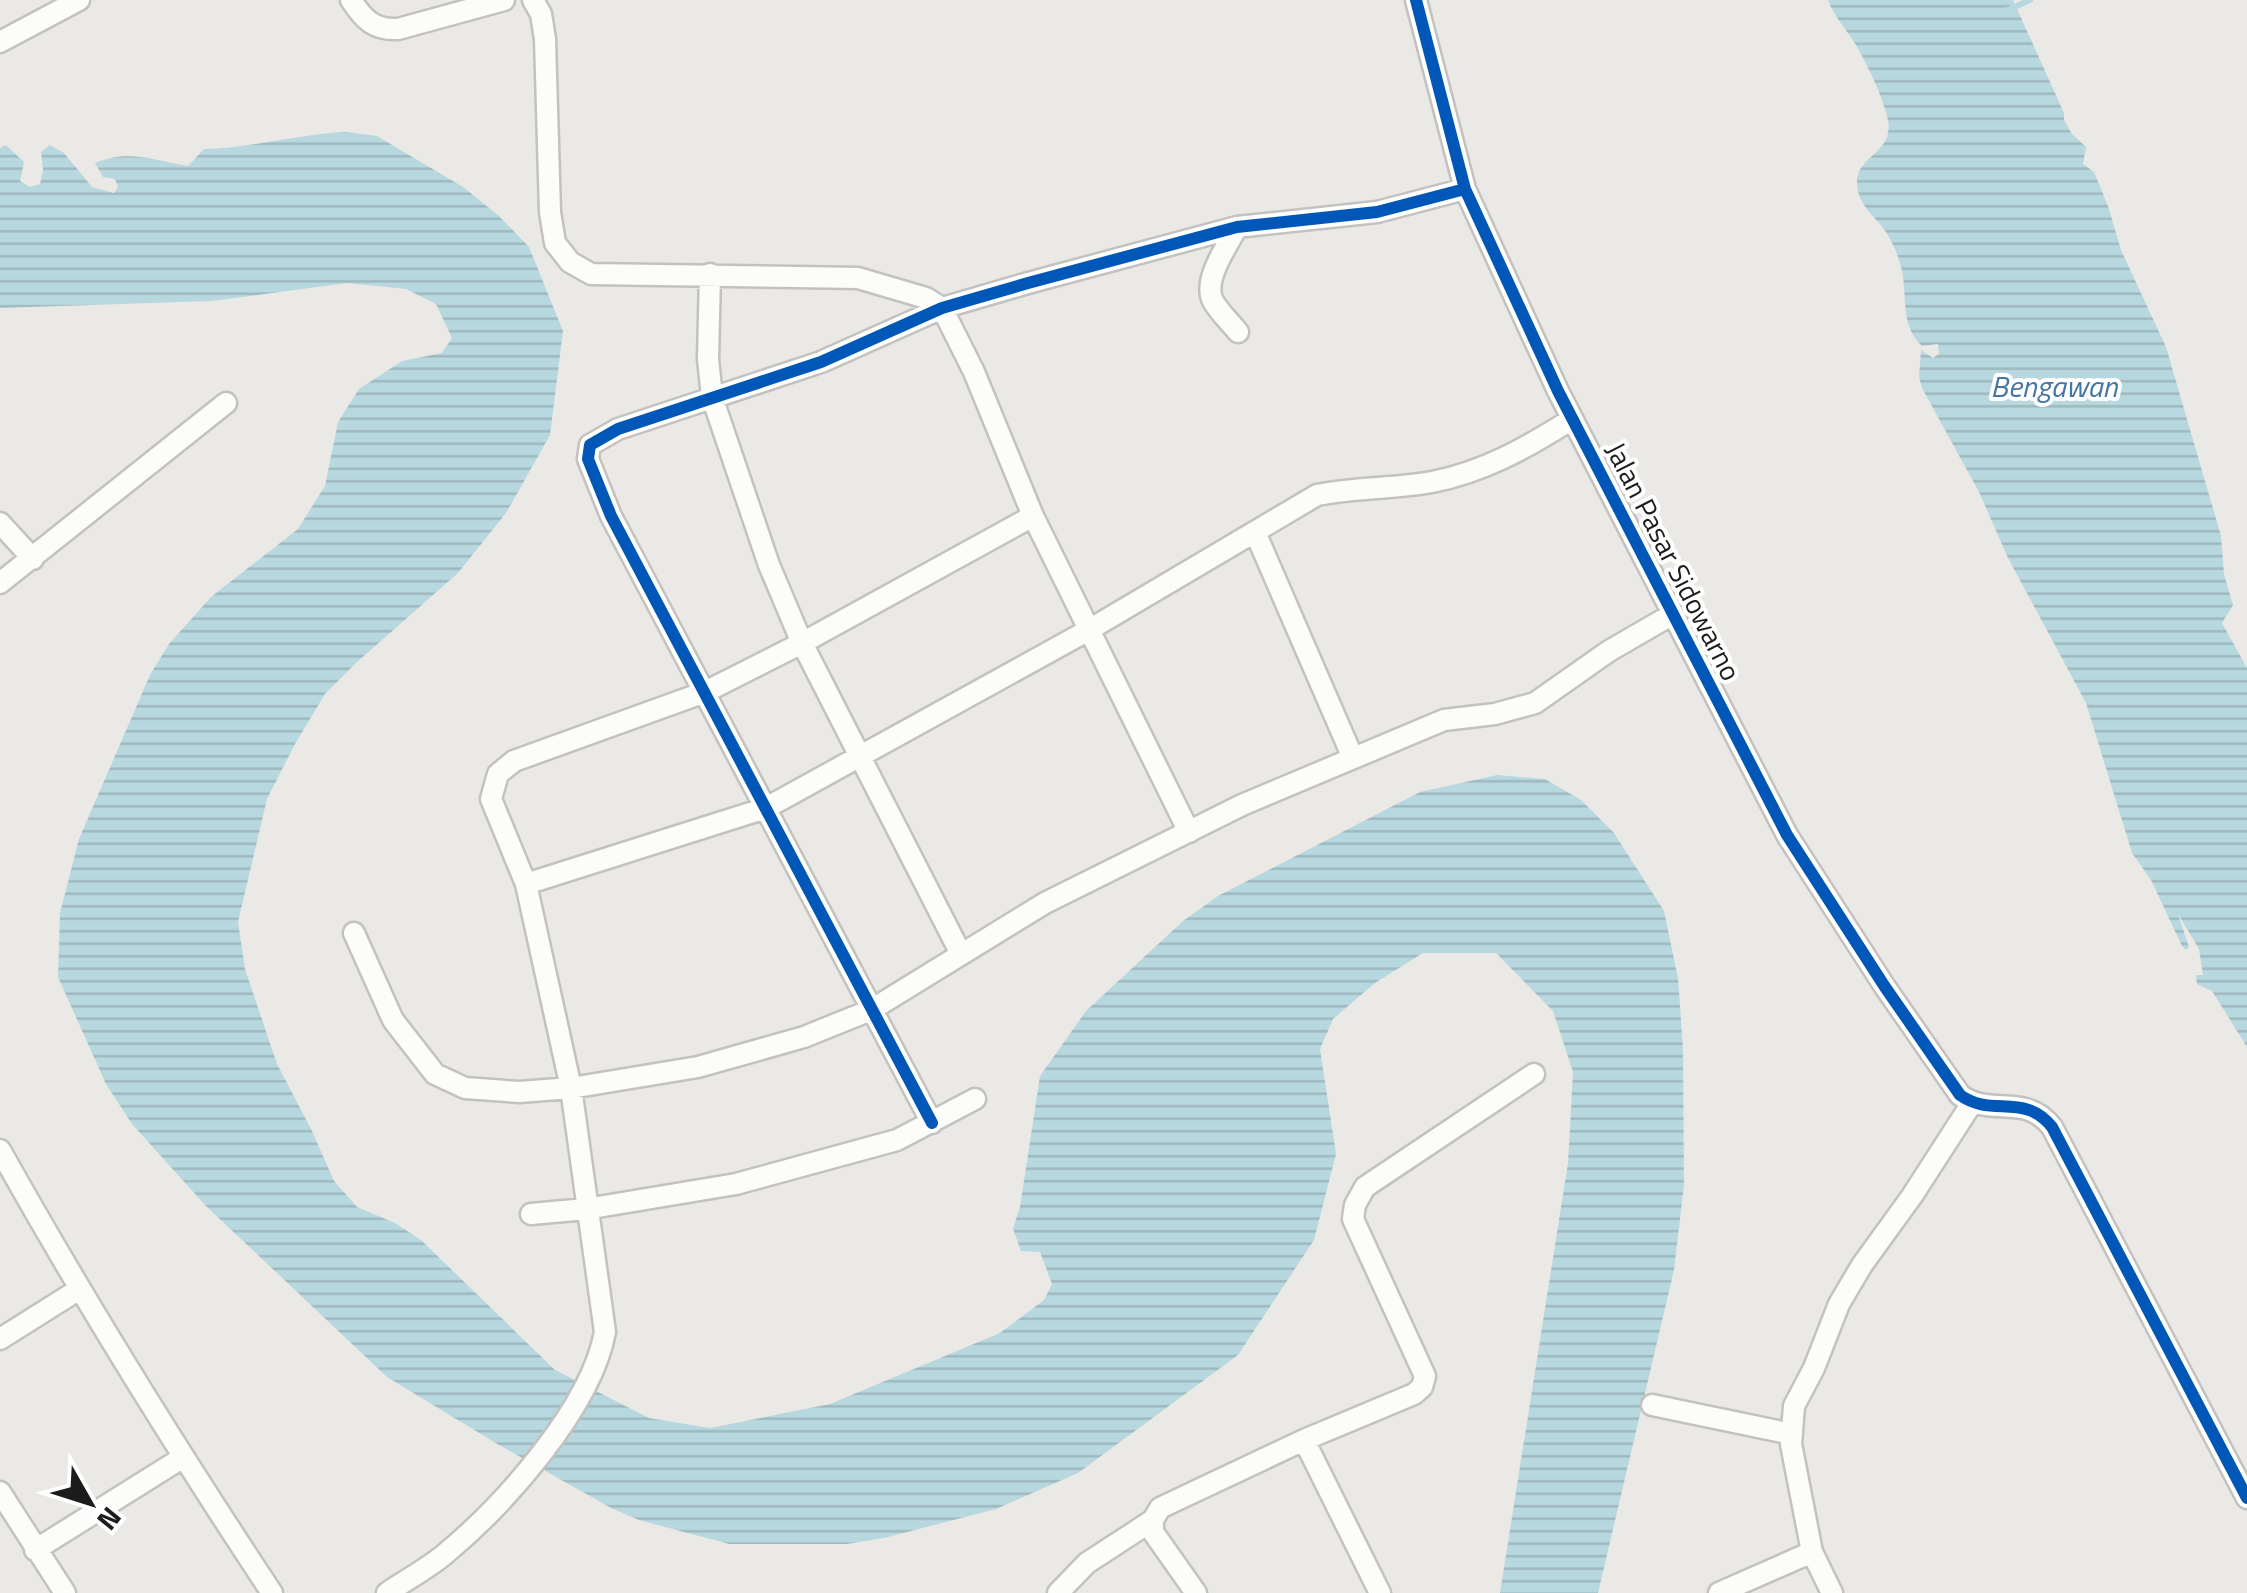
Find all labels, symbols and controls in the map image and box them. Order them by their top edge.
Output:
water label: Bengawan [1991,363,2118,409]
street label: Jalan Pasar Sidowarno [1595,434,1753,688]
north arrow [40,1453,140,1553]
text: N [87,1498,133,1540]

